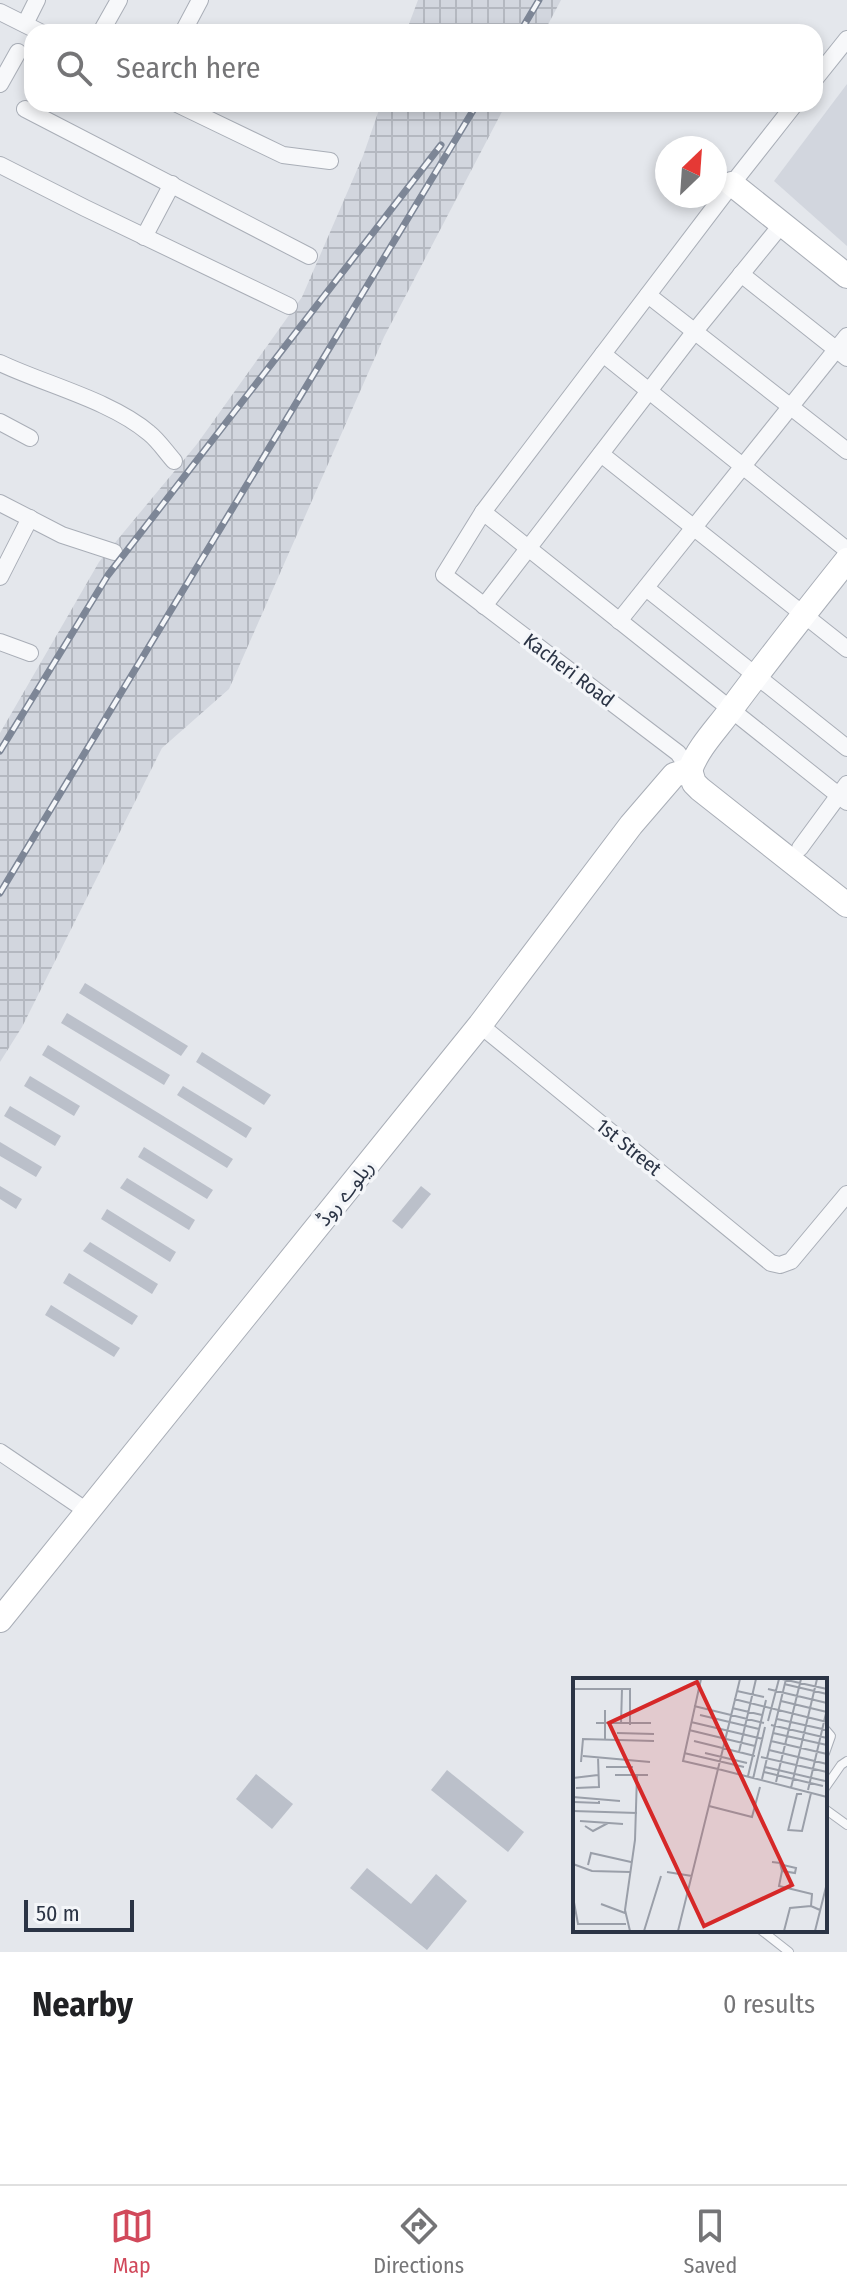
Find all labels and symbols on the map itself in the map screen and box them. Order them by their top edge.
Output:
north arrow [655,136,727,208]
street label: Kacheri Road [519,628,619,712]
street label: 1st Street [592,1114,667,1181]
street label: ریلوے روڈ [311,1155,379,1231]
inset map [573,1678,827,1932]
scale bar [24,1896,134,1932]

